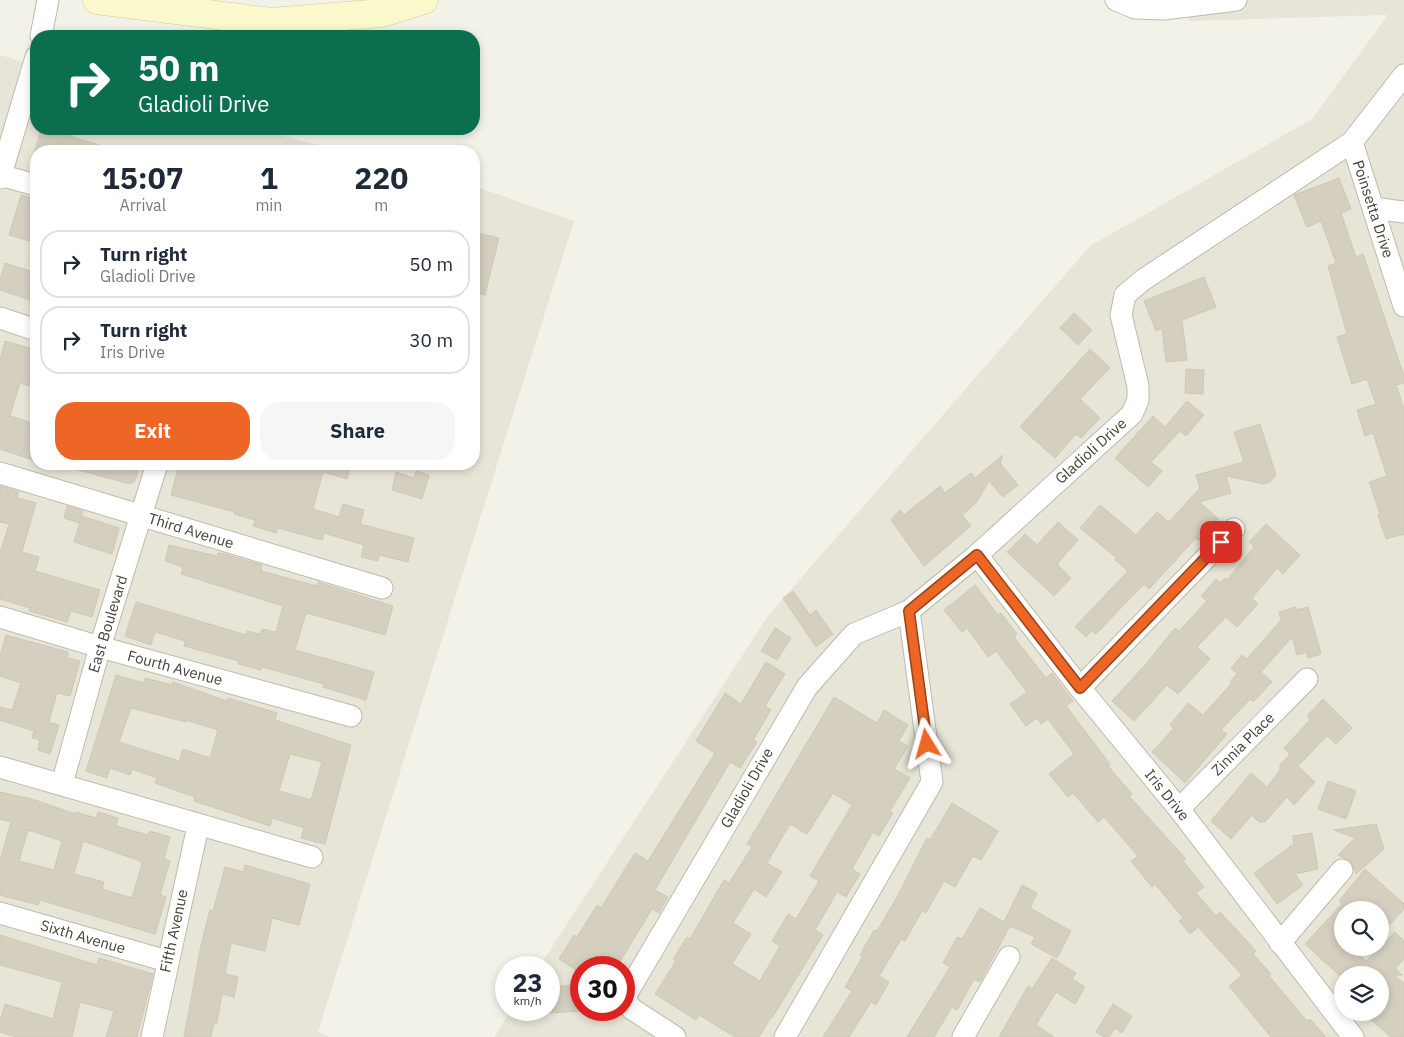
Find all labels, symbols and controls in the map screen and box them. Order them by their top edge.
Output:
text: 50 m [138,45,220,91]
icon: right [55,50,120,115]
text: Gladioli Drive [138,89,269,118]
text: 15:07 [102,158,184,197]
text: 1 [260,158,278,197]
text: 220 [354,158,408,197]
street label: Poinsetta Drive [1349,158,1398,260]
text: Arrival [119,195,166,215]
text: min [255,195,282,215]
text: m [374,195,388,215]
text: Turn right [100,242,187,266]
icon: right [57,250,85,278]
text: 50 m [409,252,453,276]
text: Gladioli Drive [100,266,196,286]
text: Turn right [100,318,187,342]
icon: right [57,326,85,354]
text: 30 m [409,328,453,352]
text: Iris Drive [100,342,165,362]
button: Exit [55,402,250,460]
button: Share [260,402,455,460]
street label: Gladioli Drive [1051,414,1130,488]
street label: Third Avenue [146,508,236,553]
pin [1200,521,1242,563]
icon: arrive [1207,528,1235,556]
street label: East Boulevard [84,573,131,675]
street label: Fourth Avenue [125,646,225,689]
street label: Zinnia Place [1207,708,1278,779]
position arrow [900,717,952,769]
street label: Gladioli Drive [716,744,777,831]
street label: Iris Drive [1141,765,1194,824]
street label: Fifth Avenue [155,888,192,974]
map controls [1334,901,1389,1021]
button: search [1334,901,1389,956]
street label: Sixth Avenue [38,915,128,958]
speed limit sign: 30 [570,956,635,1021]
text: 23 [512,966,543,999]
button: layers [1334,966,1389,1021]
text: km/h [513,993,542,1008]

